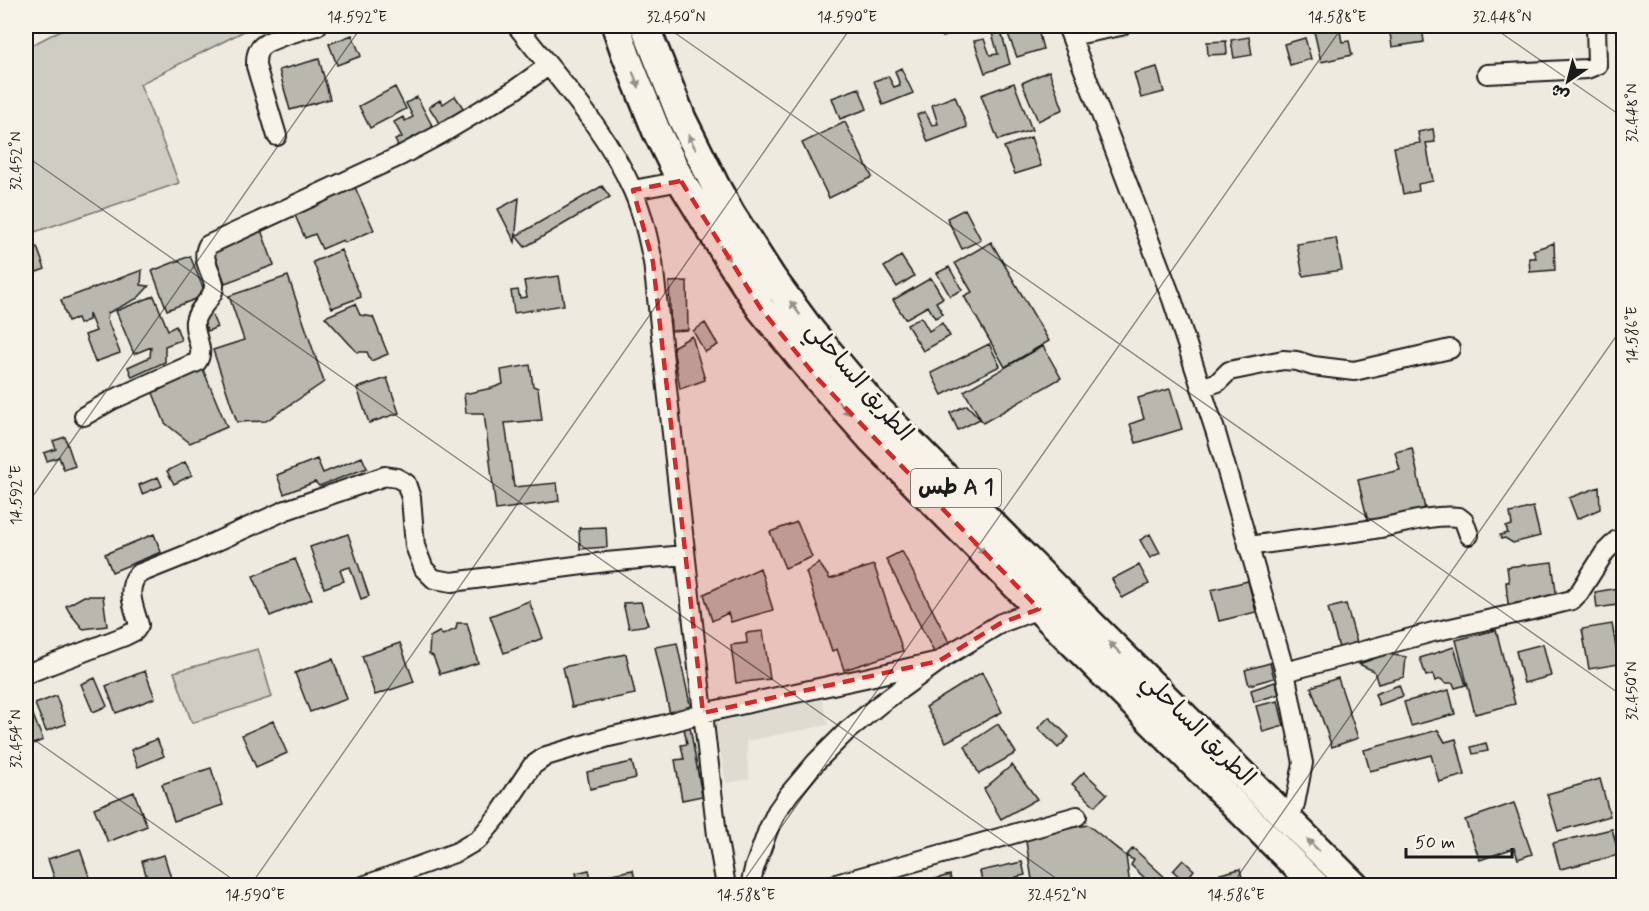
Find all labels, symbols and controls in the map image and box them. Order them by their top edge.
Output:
text: 14.592°E [327,8,387,28]
text: 32.450°N [646,8,706,28]
text: 14.590°E [817,8,877,28]
text: 14.588°E [1308,8,1366,28]
text: 32.448°N [1472,8,1532,28]
north arrow [1538,51,1598,111]
one-way arrow [631,72,641,90]
text: ش [1547,78,1573,106]
text: 32.448°N [1623,83,1643,143]
text: 32.452°N [7,132,27,190]
one-way arrow [688,134,697,151]
one-way arrow [719,245,730,261]
one-way arrow [789,300,801,315]
text: 14.586°E [1623,306,1643,364]
street label: الطريق الساحلي [795,316,920,451]
one-way arrow [837,400,851,415]
text: 14.592°E [7,465,27,525]
road number: طس A 1 [911,469,1001,507]
one-way arrow [972,540,986,555]
one-way arrow [1108,641,1123,655]
text: 32.450°N [1623,661,1643,721]
street label: الطريق الساحلي [1132,666,1262,796]
text: 32.454°N [7,710,27,768]
scale bar [1406,821,1512,859]
text: 50 m [1415,831,1455,855]
one-way arrow [1307,838,1321,852]
text: 14.590°E [225,886,285,906]
text: 14.588°E [717,886,775,906]
text: 32.452°N [1028,886,1086,906]
text: 14.586°E [1207,886,1265,906]

